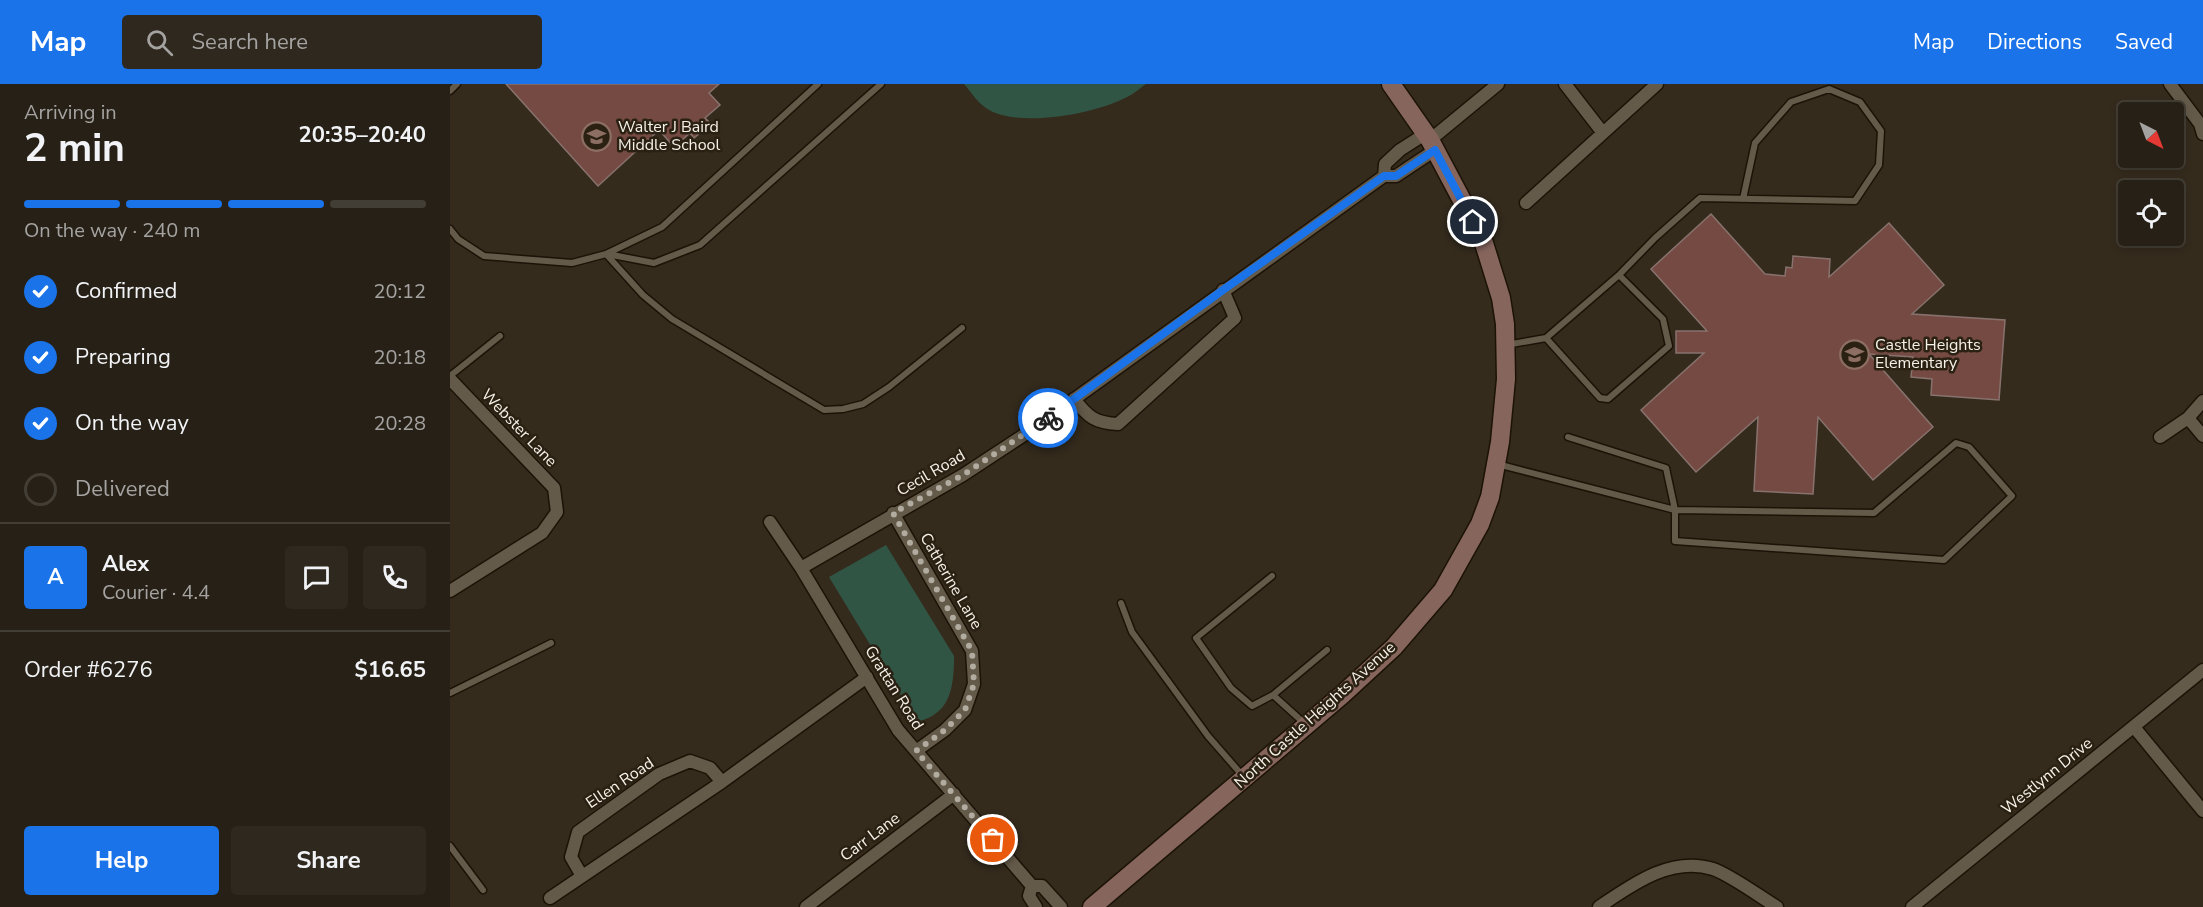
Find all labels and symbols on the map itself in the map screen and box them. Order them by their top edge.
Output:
north arrow [2118,102,2184,168]
place label: Walter J Baird Middle School [618,116,720,156]
school or university icon: Walter J Baird Middle School [581,120,613,152]
pin [1447,196,1498,247]
place label: Castle Heights Elementary [1875,334,1981,374]
school or university icon: Castle Heights Elementary [1838,338,1870,370]
street label: Webster Lane [476,384,562,472]
courier [1018,388,1078,448]
street label: Cecil Road [893,444,969,502]
street label: Catherine Lane [914,529,988,633]
street label: North Castle Heights Avenue [1230,637,1400,793]
street label: Grattan Road [859,642,929,734]
street label: Westlynn Drive [1997,732,2097,820]
street label: Ellen Road [582,752,658,814]
street label: Carr Lane [836,807,904,867]
pin [967,814,1018,865]

